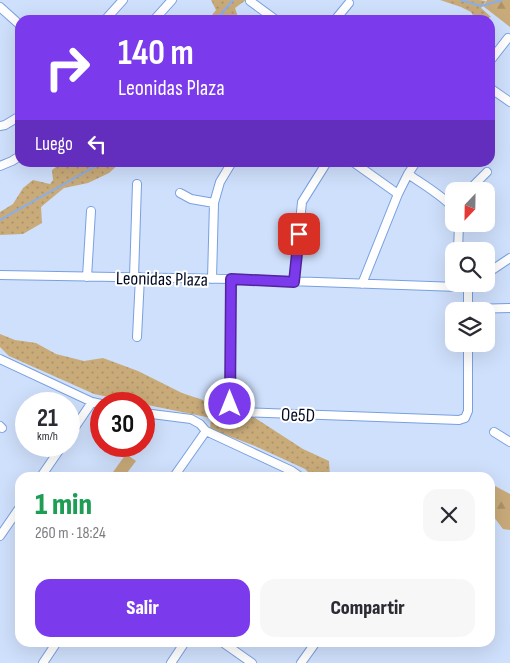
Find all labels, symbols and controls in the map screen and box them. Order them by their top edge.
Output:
text: 140 m [118,32,194,75]
icon: right [35,35,100,100]
text: Leonidas Plaza [118,75,225,102]
icon: left [83,130,111,158]
text: Luego [35,133,73,156]
north arrow [445,182,495,232]
map controls [445,182,495,352]
pin [278,213,320,255]
icon: arrive [285,220,313,248]
button: search [445,242,495,292]
street label: Leonidas Plaza [116,267,208,292]
button: layers [445,302,495,352]
position arrow [203,377,255,429]
speed limit sign: 30 [90,392,155,457]
text: 21 [37,403,58,434]
street label: Oe5D [281,403,315,428]
text: km/h [37,429,58,444]
text: 1 min [35,487,92,523]
button: close [423,489,475,541]
text: 260 m · 18:24 [35,524,106,543]
button: Salir [35,579,250,637]
button: Compartir [260,579,475,637]

